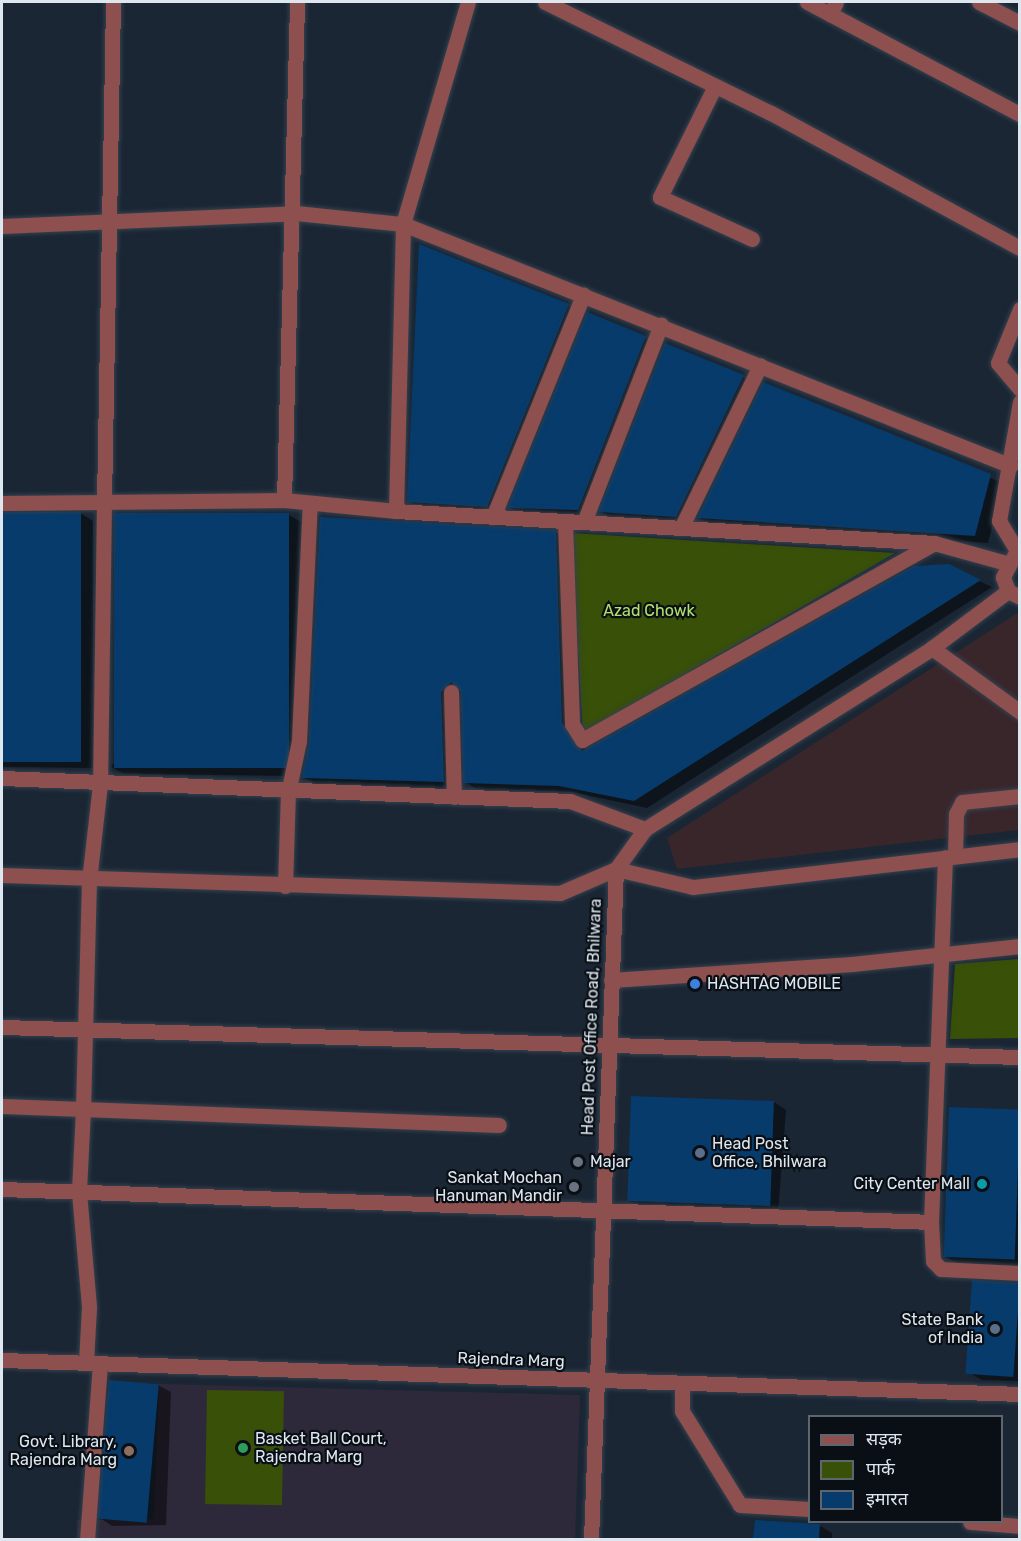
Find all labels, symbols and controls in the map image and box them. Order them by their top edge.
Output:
park label: Azad Chowk [603,601,695,621]
street label: Head Post Office Road, Bhilwara [578,898,606,1136]
place label: HASHTAG MOBILE [707,974,841,994]
marker: HASHTAG MOBILE [688,977,702,991]
place label: Head Post Office, Bhilwara [712,1134,827,1172]
marker: Head Post Office, Bhilwara [693,1146,707,1160]
place label: Majar [590,1152,631,1172]
marker: Majar [571,1155,585,1169]
place label: Sankat Mochan Hanuman Mandir [435,1168,562,1206]
place label: City Center Mall [853,1174,970,1194]
marker: City Center Mall [975,1177,989,1191]
marker: Sankat Mochan Hanuman Mandir [567,1180,581,1194]
place label: State Bank of India [901,1310,983,1348]
marker: State Bank of India [988,1322,1002,1336]
street label: Rajendra Marg [457,1349,565,1371]
legend [808,1415,1003,1523]
text: सड़क [866,1428,902,1450]
place label: Basket Ball Court, Rajendra Marg [255,1429,387,1467]
place label: Govt. Library, Rajendra Marg [10,1432,117,1470]
marker: Basket Ball Court, Rajendra Marg [236,1441,250,1455]
marker: Govt. Library, Rajendra Marg [122,1444,136,1458]
text: पार्क [866,1458,895,1480]
text: इमारत [866,1488,908,1510]

